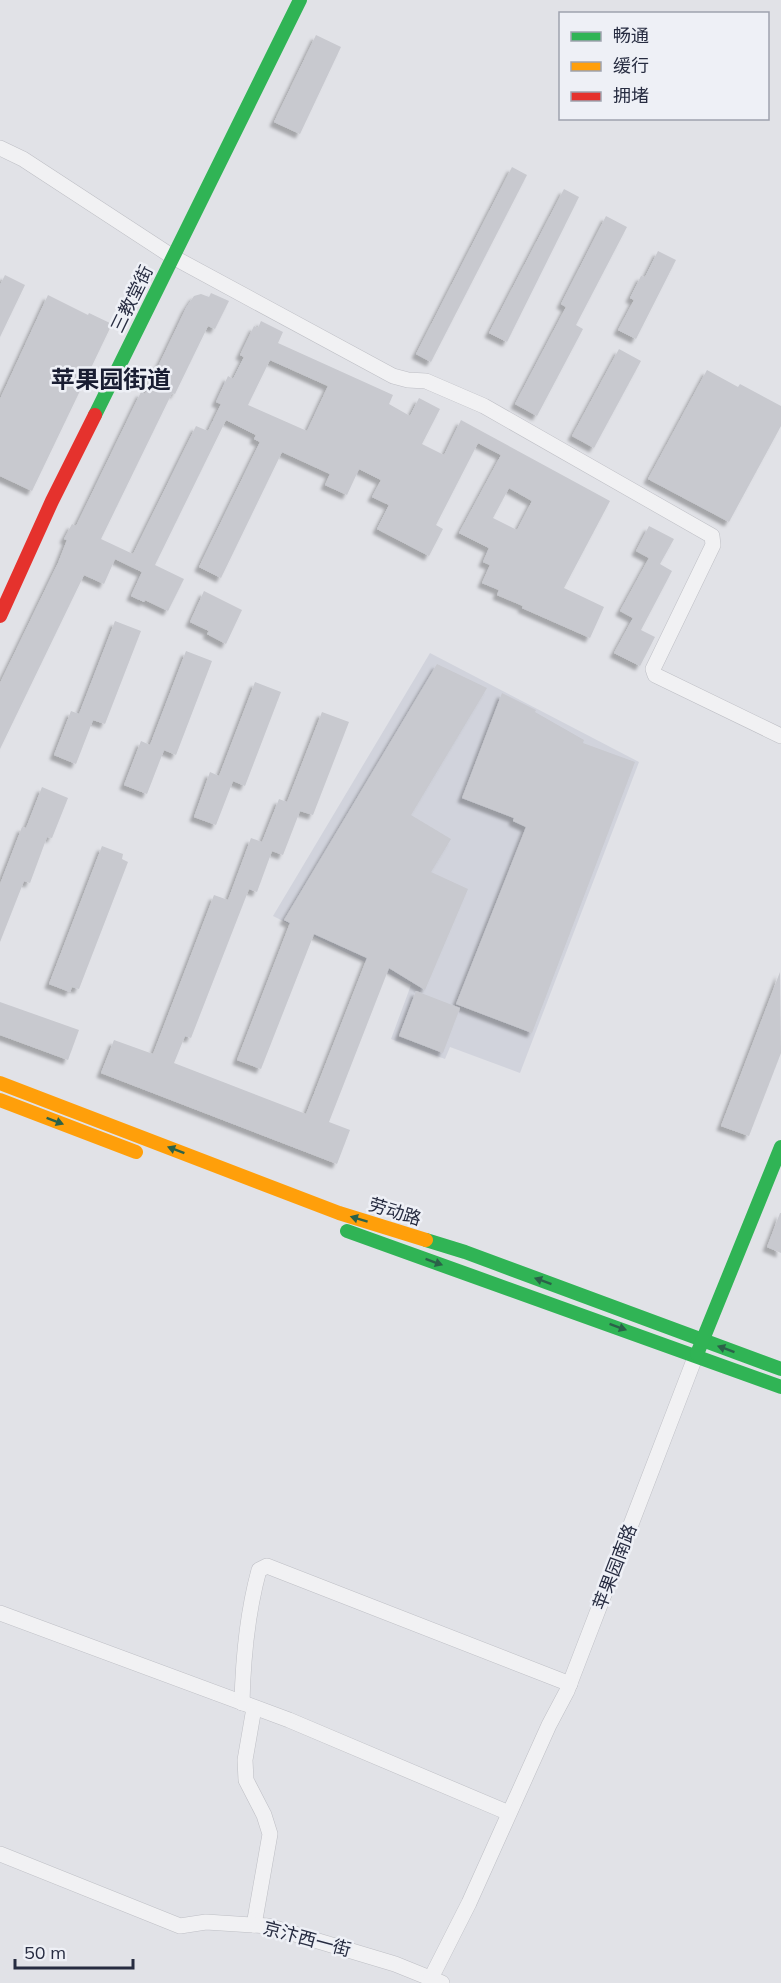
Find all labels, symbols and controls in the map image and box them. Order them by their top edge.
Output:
legend [559,12,769,120]
text: 畅通 [613,24,649,47]
text: 缓行 [613,54,649,77]
text: 拥堵 [613,84,649,107]
street label: 三教堂街 [105,261,158,336]
district label: 苹果园街道 [51,364,171,394]
one-way arrow [46,1117,64,1126]
one-way arrow [167,1145,185,1155]
street label: 劳动路 [366,1193,424,1230]
one-way arrow [350,1214,368,1223]
one-way arrow [425,1258,443,1267]
one-way arrow [534,1276,552,1286]
one-way arrow [609,1323,627,1333]
one-way arrow [717,1344,735,1353]
street label: 苹果园南路 [588,1521,641,1613]
street label: 京汴西一街 [261,1916,354,1961]
scale bar [15,1932,134,1970]
text: 50 m [24,1941,66,1964]

